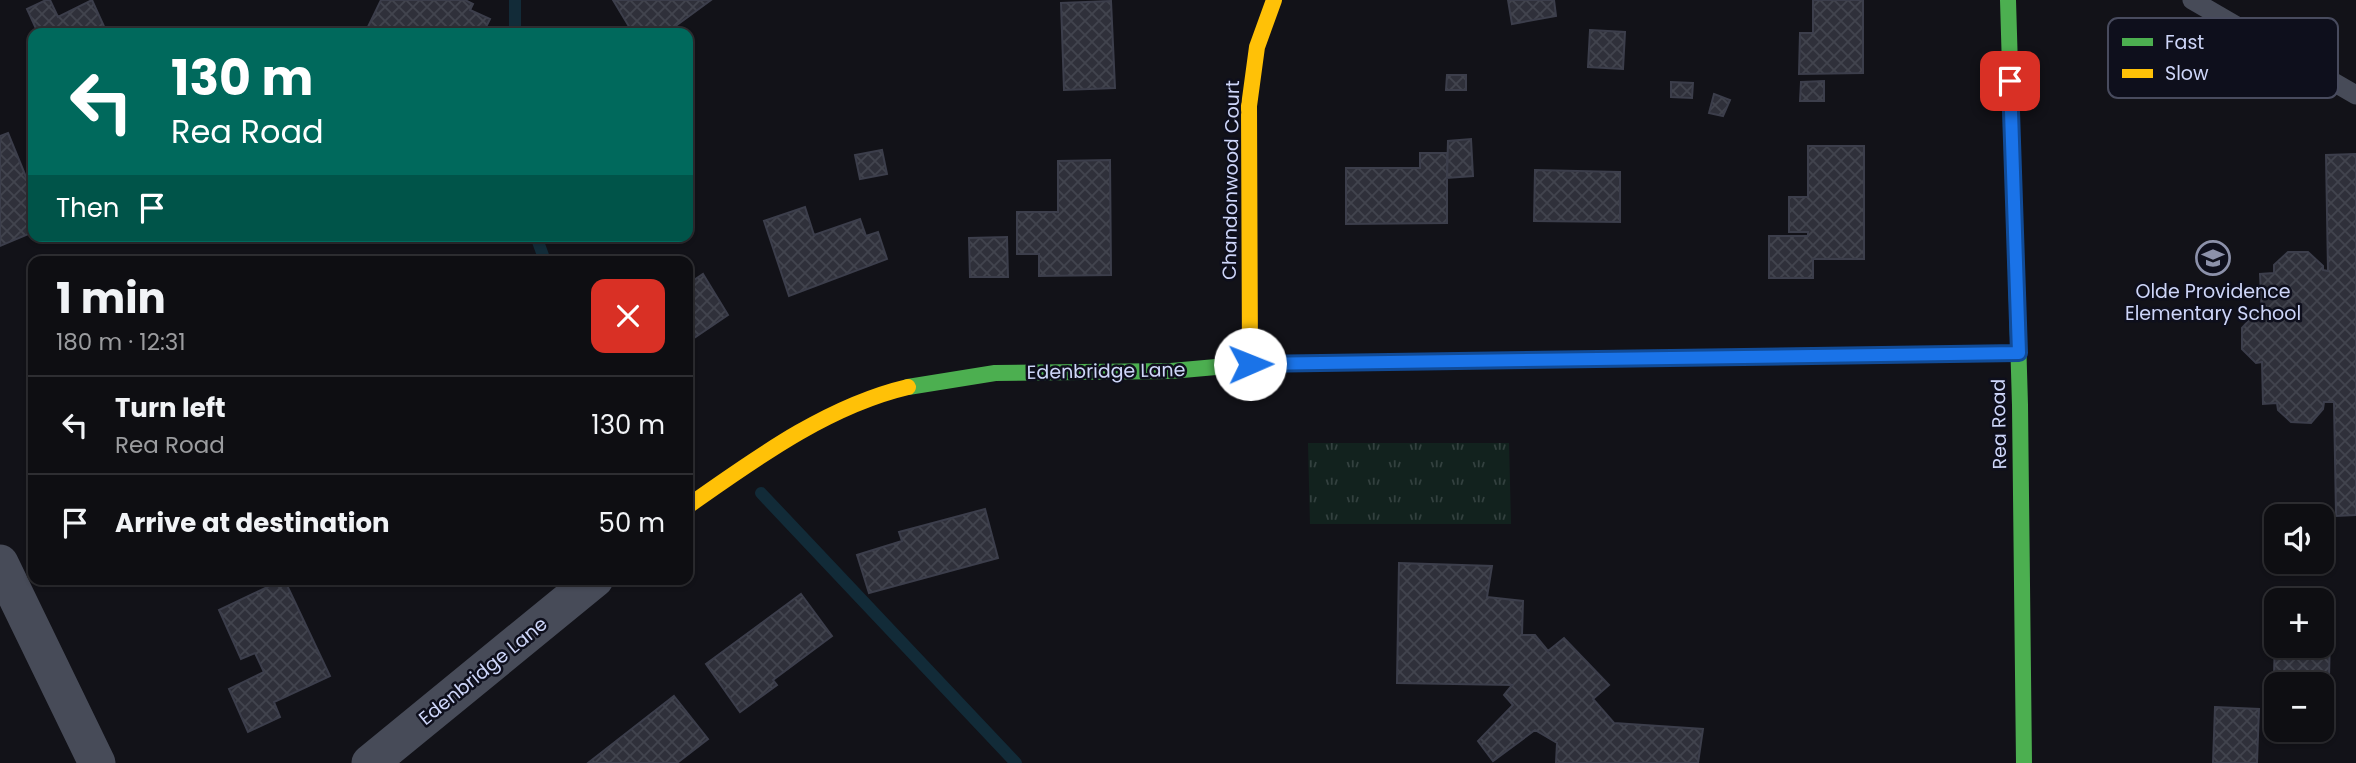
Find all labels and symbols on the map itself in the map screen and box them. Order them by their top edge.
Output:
legend [2108,18,2338,98]
text: Fast [2165,29,2204,56]
pin [1980,51,2040,111]
text: Slow [2165,60,2209,87]
street label: Chandonwood Court [1216,80,1246,280]
school or university icon: Olde Providence Elementary School [2194,239,2232,277]
place label: Olde Providence Elementary School [2125,278,2301,327]
position arrow [1213,327,1287,401]
street label: Edenbridge Lane [1026,356,1186,386]
street label: Rea Road [1985,378,2013,470]
street label: Edenbridge Lane [413,611,553,731]

